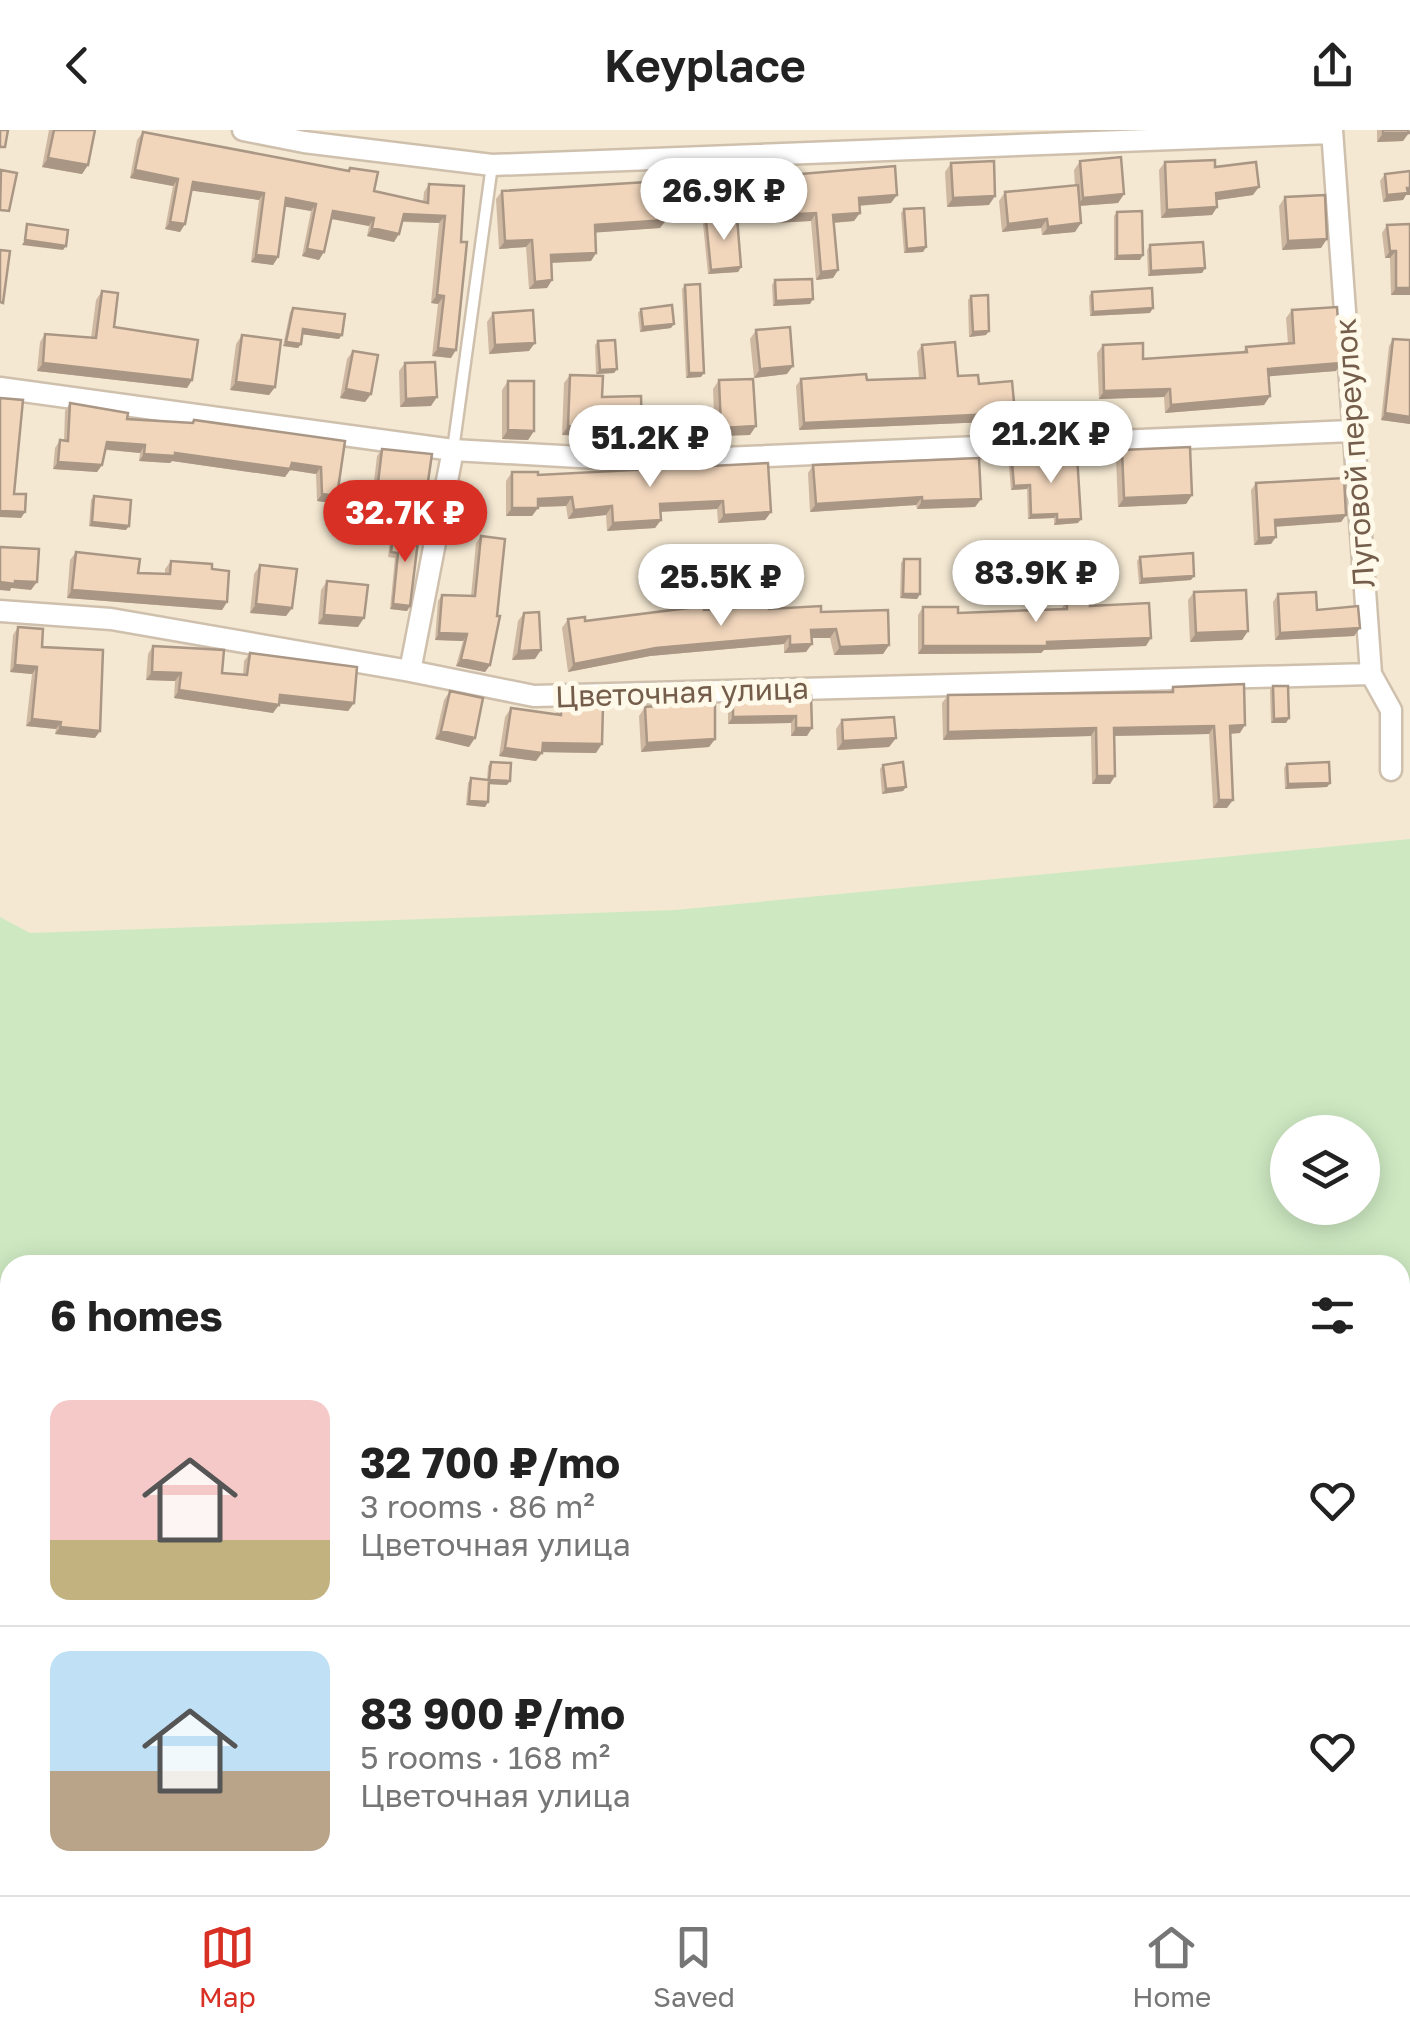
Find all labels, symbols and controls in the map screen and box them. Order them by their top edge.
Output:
icon: back [50,38,105,93]
text: Keyplace [604,38,806,92]
icon: share [1305,38,1360,93]
pin: 26.9K ₽ [632,158,816,243]
text: 26.9K ₽ [662,171,786,209]
street label: Луговой переулок [1327,317,1381,589]
pin: 21.2K ₽ [959,401,1143,486]
pin: 51.2K ₽ [558,405,742,490]
text: 21.2K ₽ [992,414,1110,452]
text: 51.2K ₽ [591,418,709,456]
pin: 32.7K ₽ [313,480,497,565]
text: 32.7K ₽ [345,493,465,531]
pin: 83.9K ₽ [944,540,1128,625]
pin: 25.5K ₽ [629,544,813,629]
text: 83.9K ₽ [974,553,1098,591]
text: 25.5K ₽ [660,557,782,595]
street label: Цветочная улица [555,670,809,714]
map controls [1270,1115,1380,1225]
button: layers [1270,1115,1380,1225]
icon: filters [1305,1288,1360,1343]
text: 6 homes [50,1290,223,1340]
text: 32 700 ₽/mo [360,1437,620,1487]
icon: home [130,1440,250,1560]
icon: heart [1305,1473,1360,1528]
text: 3 rooms · 86 m² [360,1487,595,1525]
text: Цветочная улица [360,1525,631,1563]
text: 83 900 ₽/mo [360,1688,625,1738]
icon: home [130,1691,250,1811]
icon: heart [1305,1724,1360,1779]
text: 5 rooms · 168 m² [360,1738,610,1776]
text: Цветочная улица [360,1776,631,1814]
tab: Map [199,1920,256,2013]
tab: Saved [653,1920,735,2013]
tab: Home [1132,1920,1211,2013]

